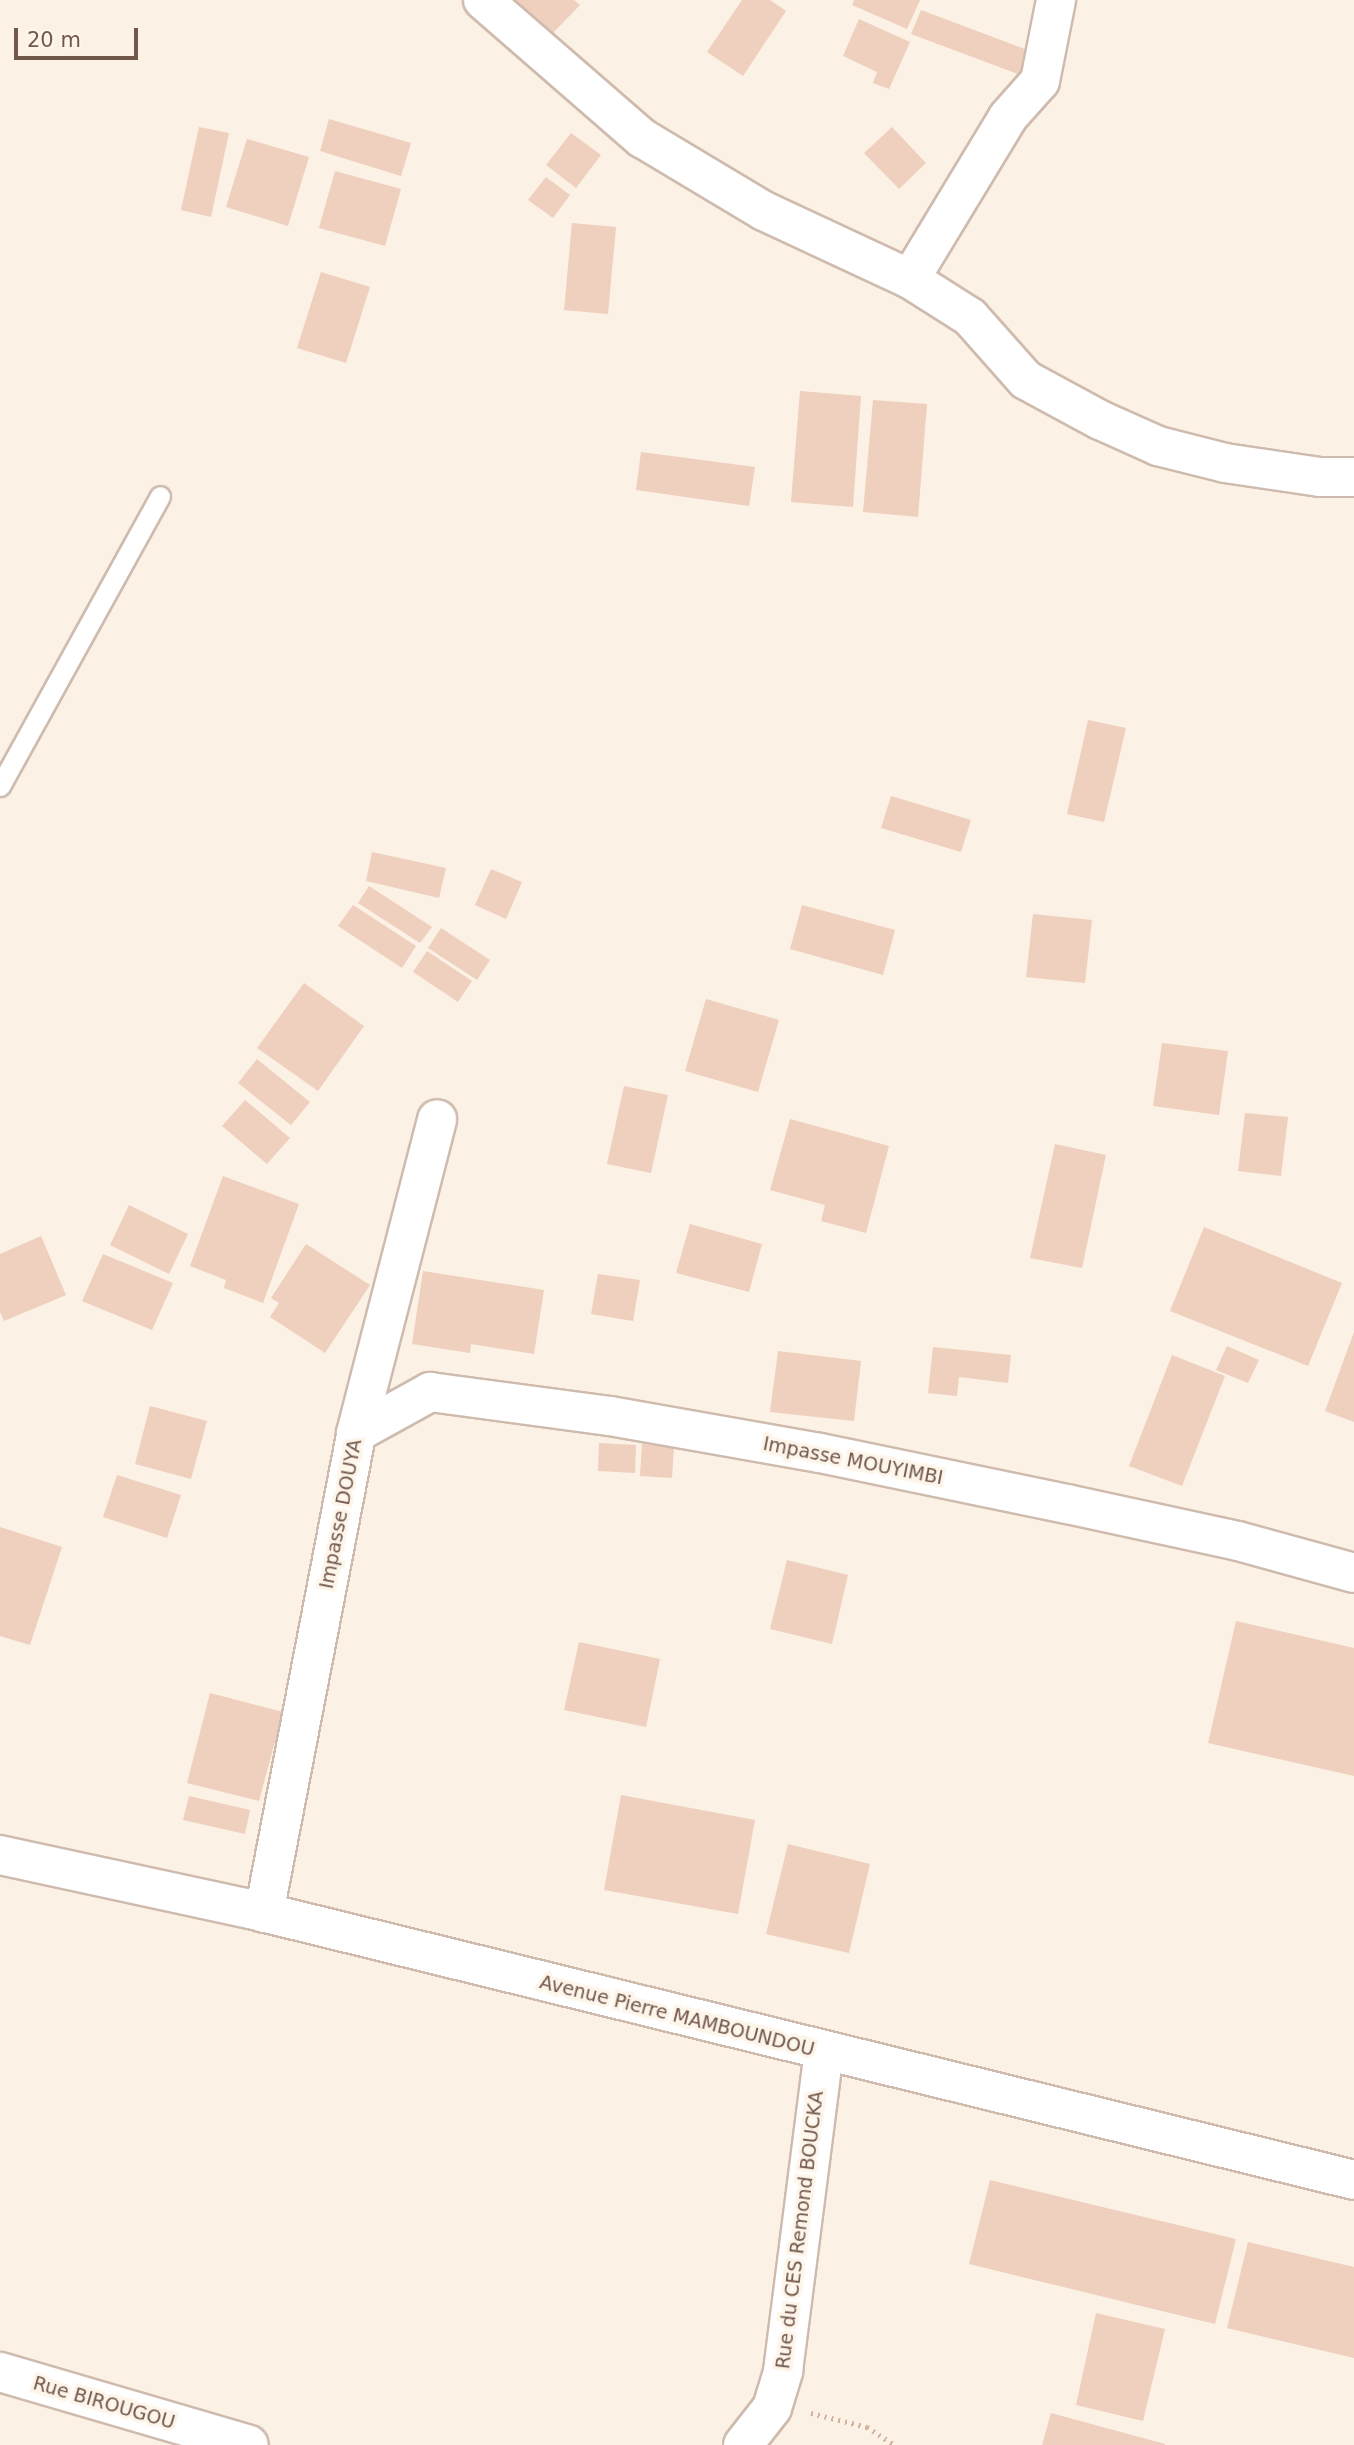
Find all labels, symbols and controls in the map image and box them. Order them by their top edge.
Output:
scale bar [18,14,142,58]
text: 20 m [27,28,81,52]
street label: Impasse MOUYIMBI [761,1432,945,1490]
street label: Impasse DOUYA [315,1437,367,1591]
street label: Avenue Pierre MAMBOUNDOU [537,1971,817,2061]
street label: Rue du CES Remond BOUCKA [772,2090,828,2370]
street label: Rue BIROUGOU [30,2372,178,2434]

